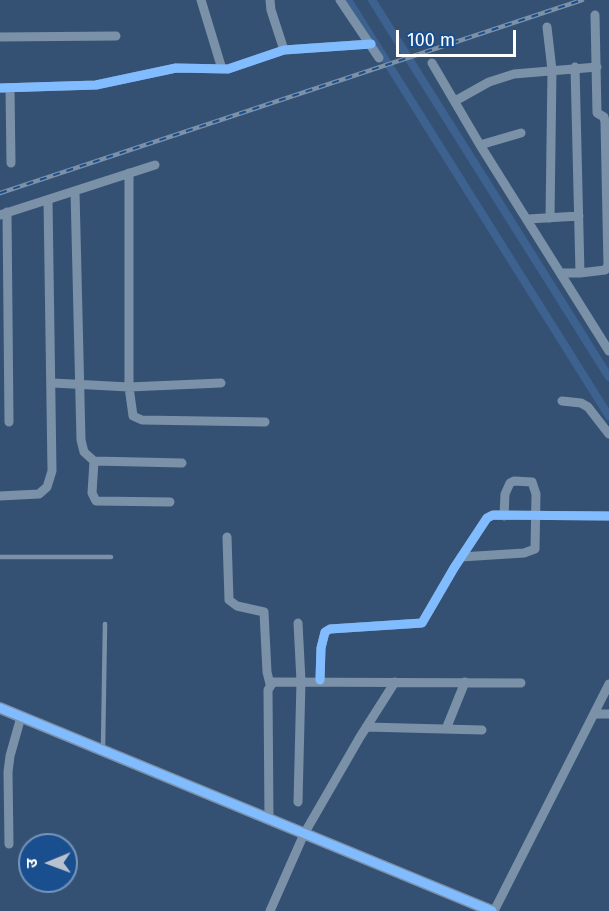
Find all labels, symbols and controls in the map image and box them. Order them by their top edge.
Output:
scale bar [399,18,519,56]
text: 100 m [407,29,455,51]
north arrow [18,833,78,893]
text: उ [22,858,41,868]

